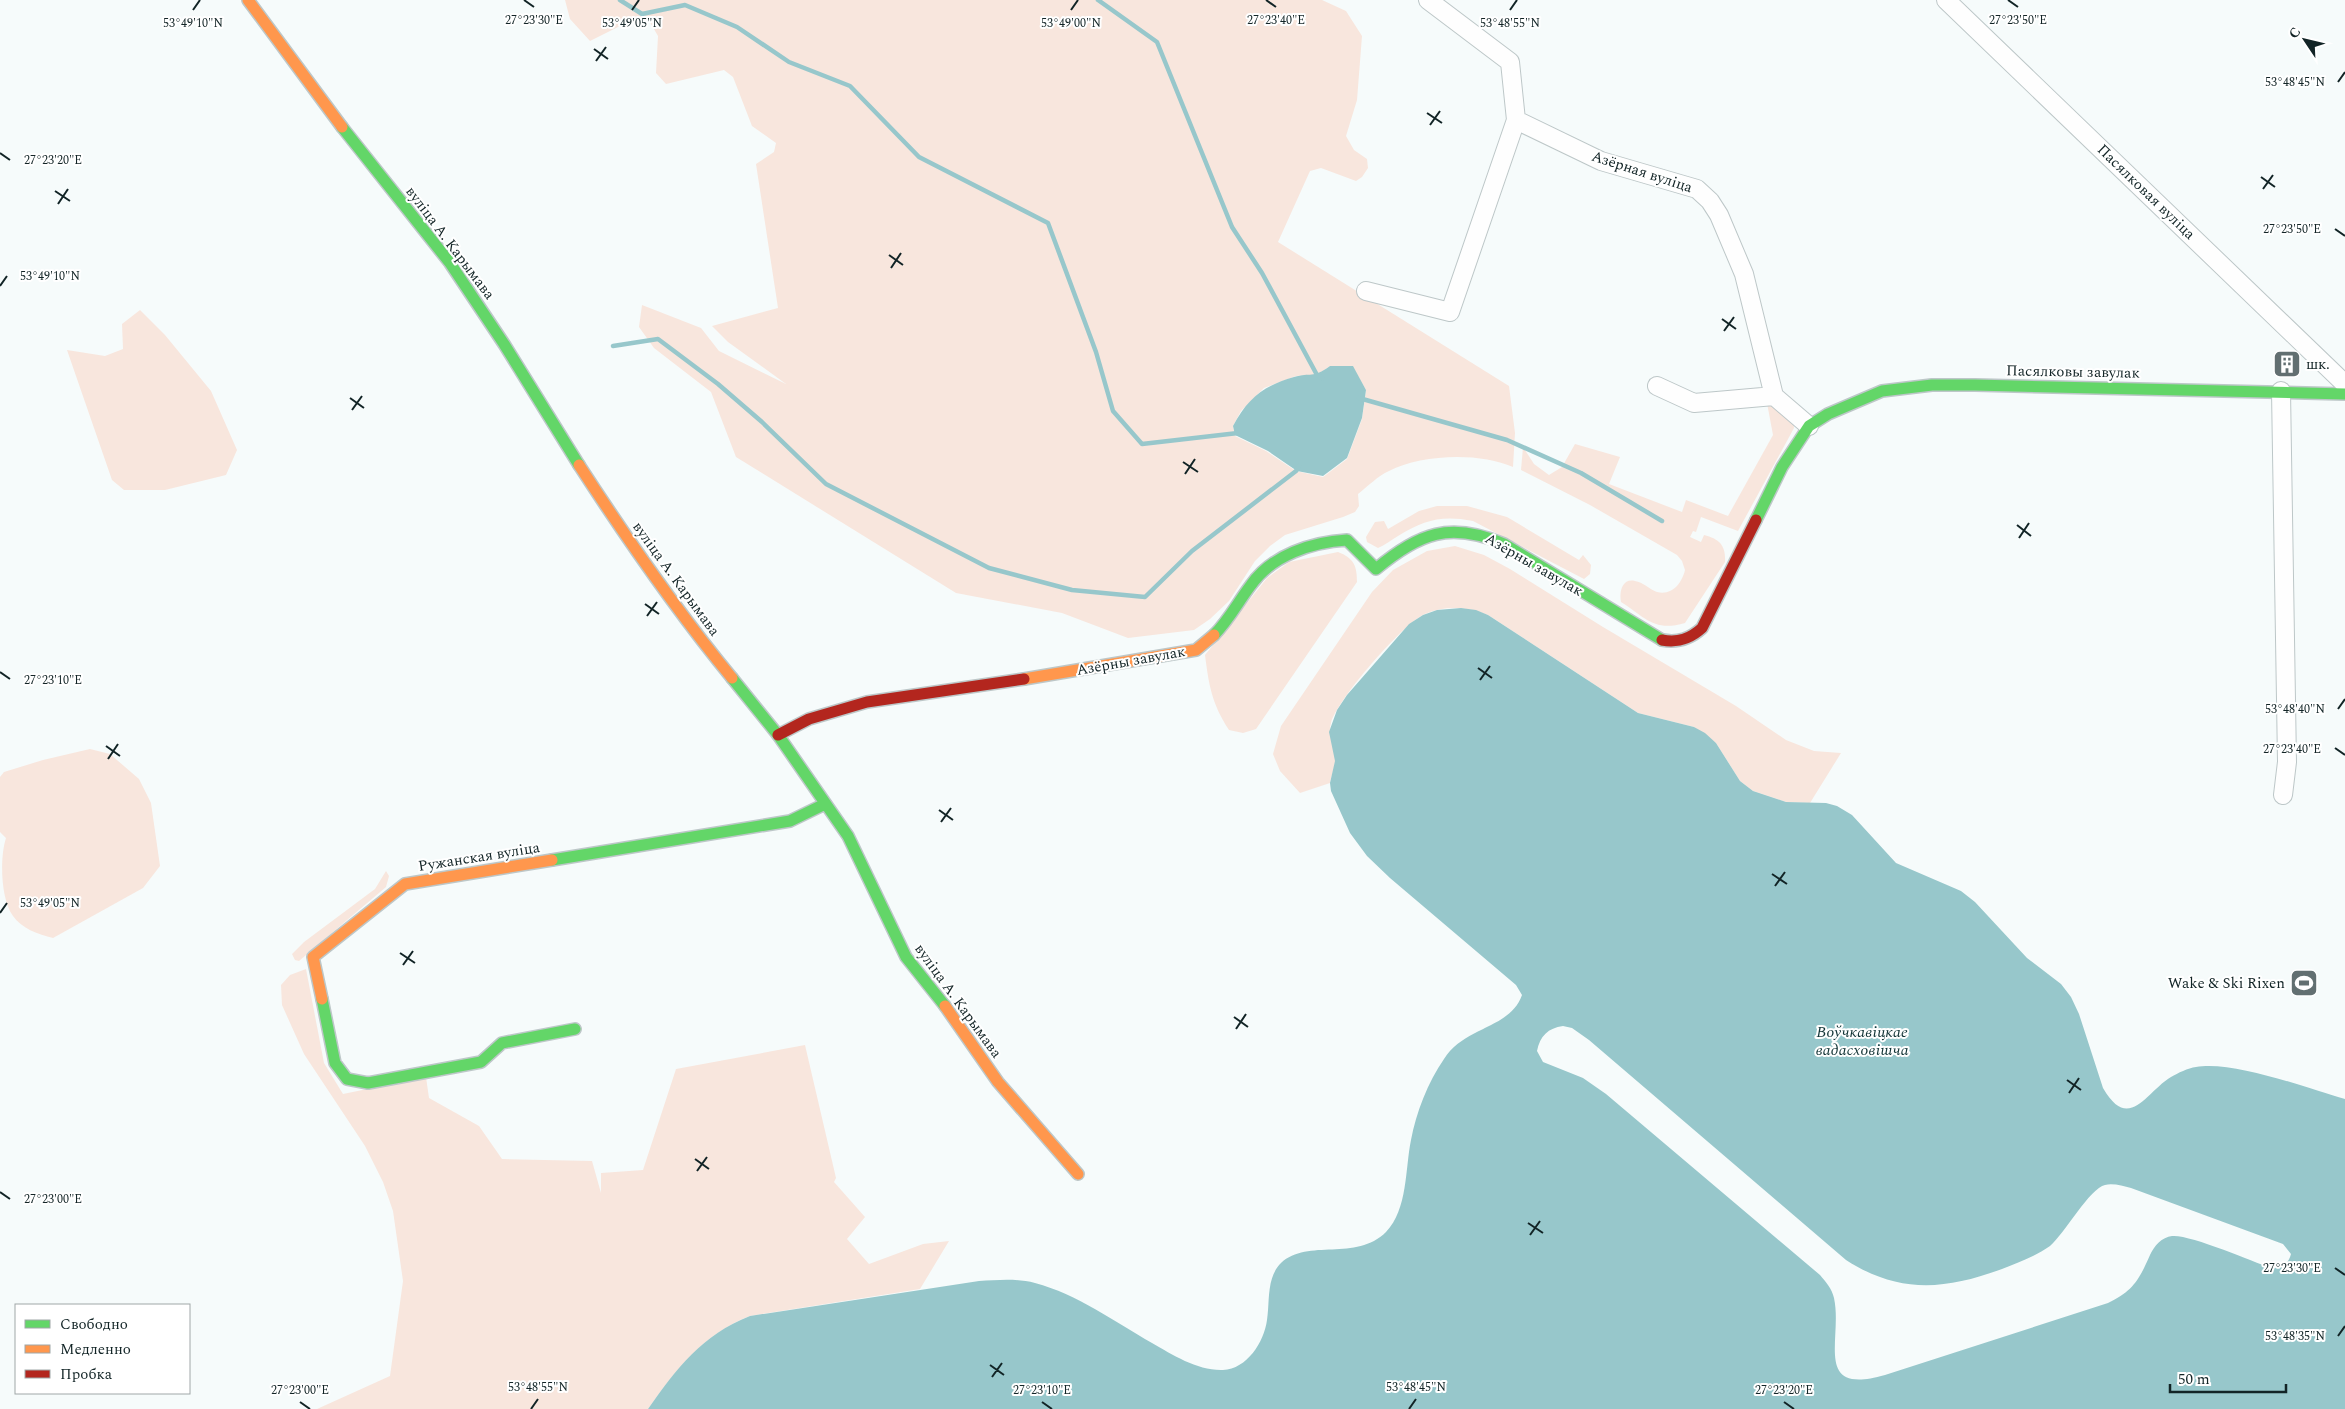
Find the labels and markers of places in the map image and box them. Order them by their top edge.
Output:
building icon: шк. [2272,349,2302,379]
place label: шк. [2306,353,2330,376]
sports icon: Wake & Ski Rixen [2289,968,2319,998]
place label: Wake & Ski Rixen [2168,972,2285,995]

